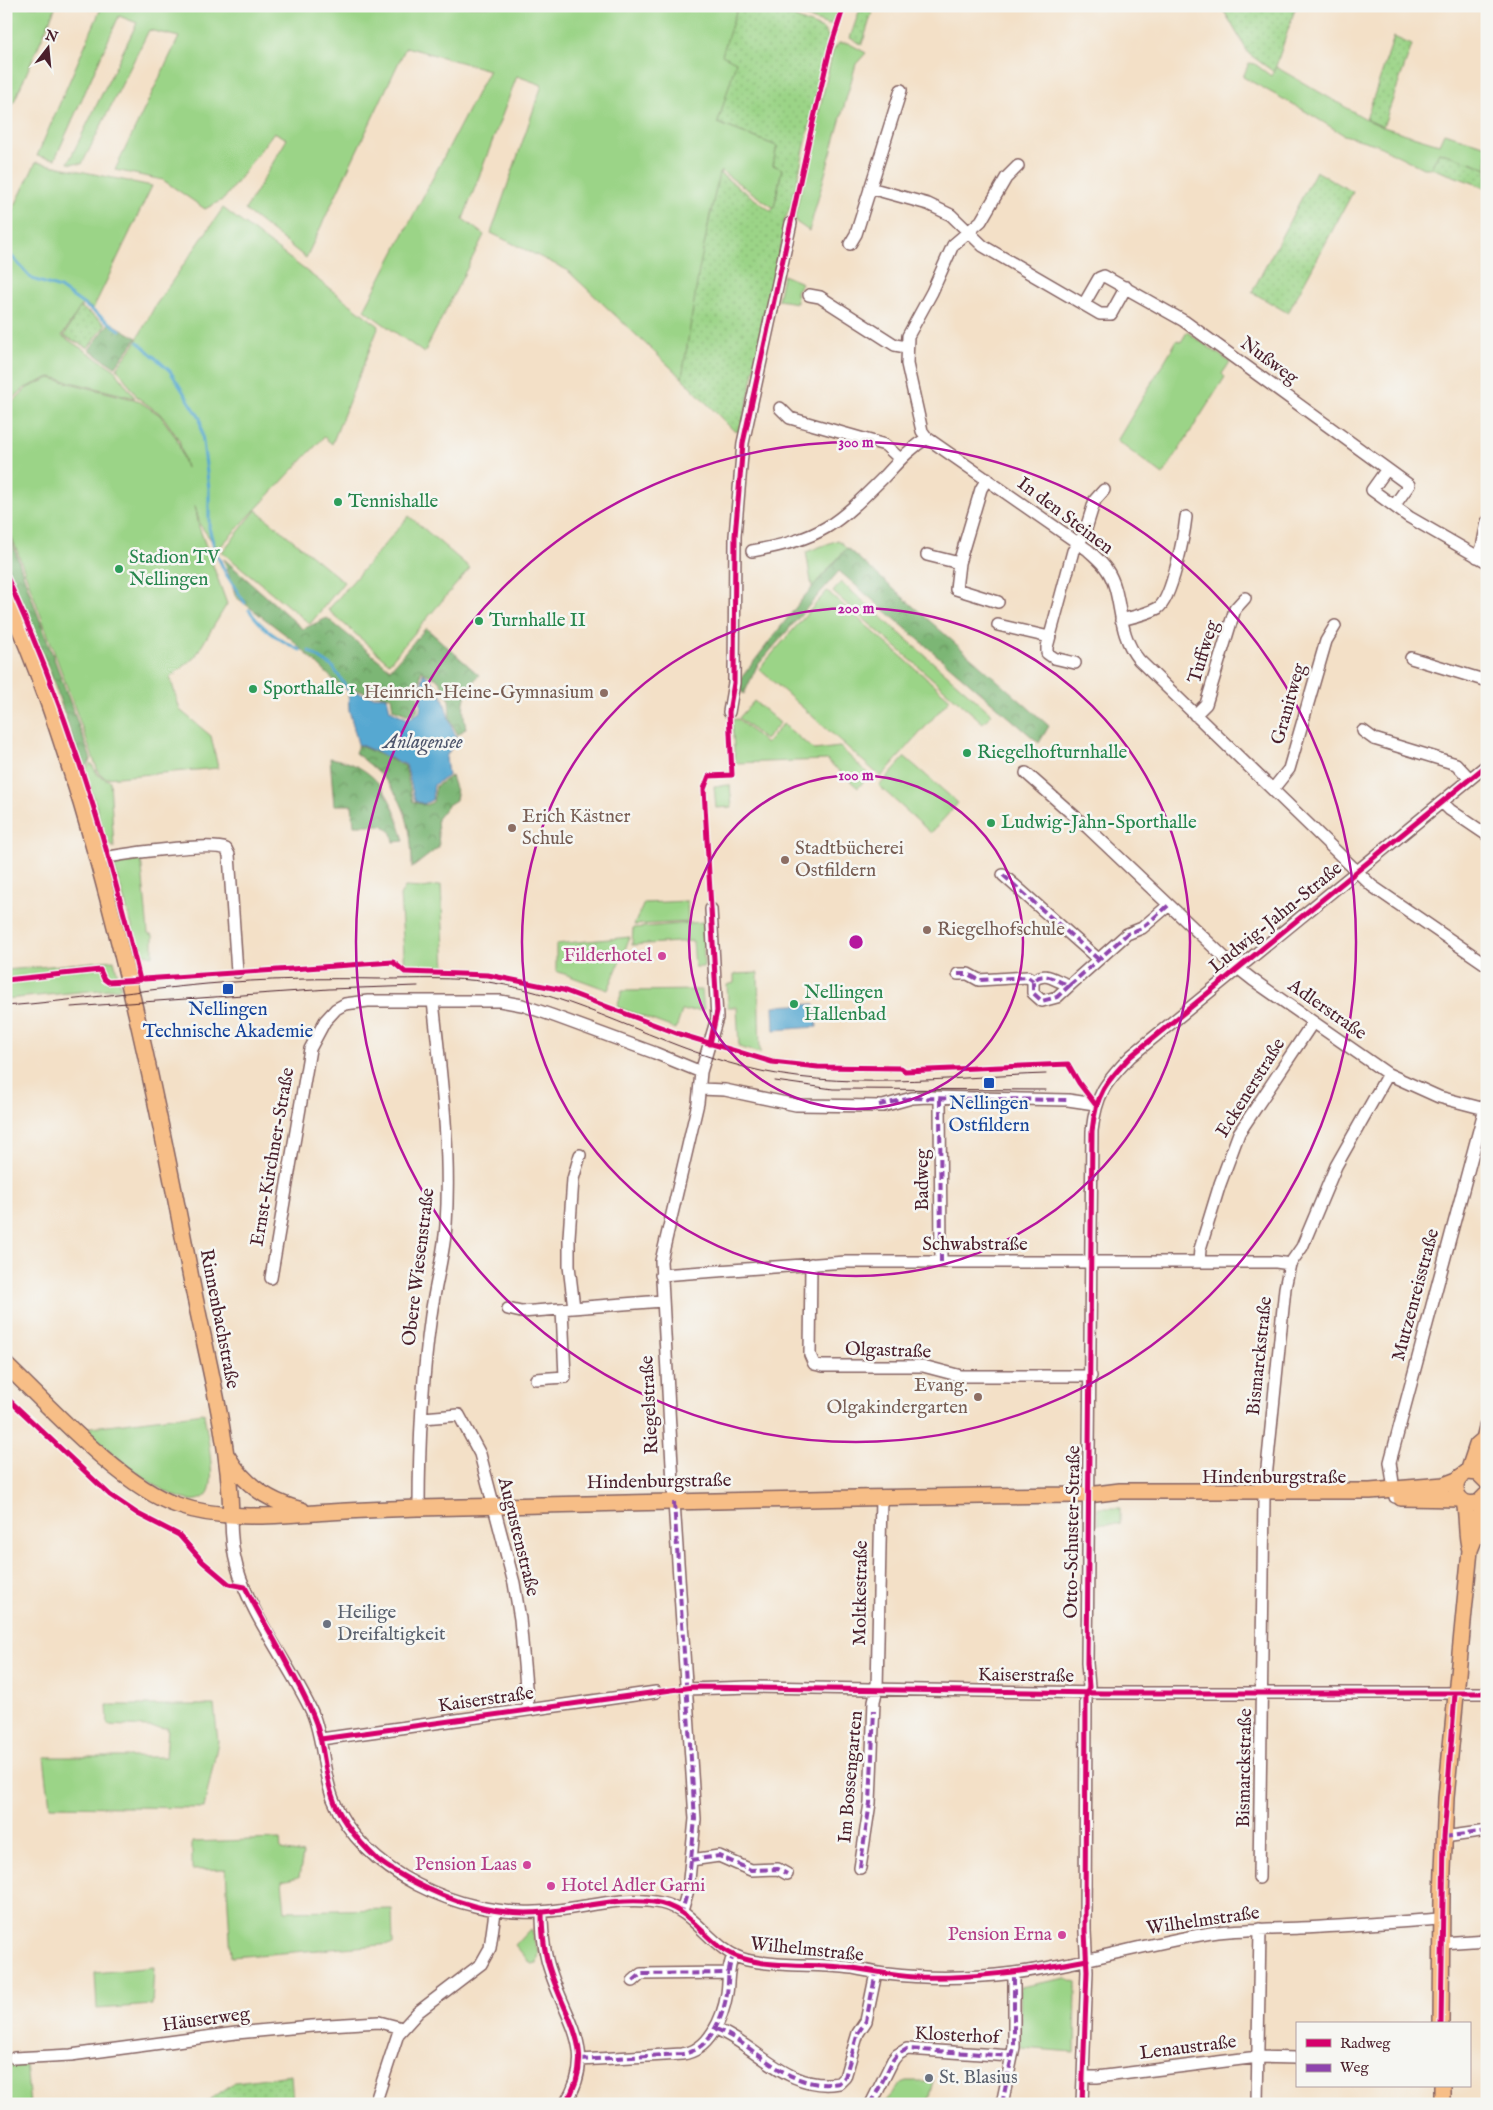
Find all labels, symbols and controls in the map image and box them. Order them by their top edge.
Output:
north arrow [22,22,72,72]
text: N [42,26,60,47]
street label: Nußweg [1235,332,1303,391]
text: 300 m [838,433,874,452]
street label: In den Steinen [1012,472,1118,560]
place label: Tennishalle [348,490,439,514]
marker: Tennishalle [332,496,344,508]
place label: Stadion TV Nellingen [129,546,220,592]
marker: Stadion TV Nellingen [113,563,125,575]
text: 200 m [838,599,875,618]
place label: Turnhalle II [489,609,586,633]
marker: Turnhalle II [473,615,485,627]
street label: Tuffweg [1183,617,1225,686]
street label: Granitweg [1266,660,1312,747]
place label: Sporthalle 1 [263,677,355,701]
place label: Heinrich-Heine-Gymnasium [364,681,594,705]
marker: Sporthalle 1 [247,683,259,695]
marker: Heinrich-Heine-Gymnasium [598,687,610,699]
water label: Anlagensee [381,730,463,756]
place label: Riegelhofturnhalle [977,741,1128,765]
marker: Riegelhofturnhalle [961,747,973,759]
text: 100 m [838,766,874,785]
place label: Erich Kästner Schule [522,805,631,851]
place label: Ludwig-Jahn-Sporthalle [1001,811,1197,835]
marker: Ludwig-Jahn-Sporthalle [985,817,997,829]
marker: Erich Kästner Schule [506,822,518,834]
place label: Stadtbücherei Ostfildern [795,837,904,883]
marker: Stadtbücherei Ostfildern [779,854,791,866]
street label: Ludwig-Jahn-Straße [1205,857,1348,979]
place label: Riegelhofschule [937,918,1065,942]
marker: Riegelhofschule [921,924,933,936]
centre of rings [847,933,865,951]
place label: Filderhotel [563,944,653,968]
marker: Filderhotel [656,950,668,962]
street label: Adlerstraße [1282,974,1371,1046]
place label: Nellingen Hallenbad [804,981,887,1027]
marker: Nellingen Technische Akademie [221,982,235,996]
place label: Nellingen Technische Akademie [143,998,314,1044]
marker: Nellingen Hallenbad [788,998,800,1010]
street label: Eckenerstraße [1211,1034,1291,1142]
street label: Ernst-Kirchner-Straße [245,1066,301,1248]
marker: Nellingen Ostfildern [982,1076,996,1090]
place label: Nellingen Ostfildern [948,1092,1030,1138]
street label: Badweg [911,1148,935,1211]
street label: Obere Wiesenstraße [397,1186,441,1347]
street label: Mutzenreisstraße [1387,1226,1445,1364]
street label: Schwabstraße [922,1233,1028,1257]
street label: Rinnenbachstraße [194,1247,244,1391]
street label: Bismarckstraße [1242,1295,1278,1417]
street label: Olgastraße [844,1338,932,1365]
street label: Riegelstraße [635,1355,665,1455]
place label: Evang. Olgakindergarten [826,1374,968,1420]
marker: Evang. Olgakindergarten [972,1391,984,1403]
street label: Otto-Schuster-Straße [1059,1445,1087,1619]
street label: Hindenburgstraße [1202,1466,1347,1490]
street label: Hindenburgstraße [587,1469,732,1495]
street label: Augustenstraße [491,1474,544,1599]
street label: Moltkestraße [848,1540,874,1646]
place label: Heilige Dreifaltigkeit [337,1601,446,1647]
marker: Heilige Dreifaltigkeit [321,1618,333,1630]
street label: Kaiserstraße [978,1663,1075,1689]
street label: Kaiserstraße [437,1681,536,1719]
street label: Bismarckstraße [1232,1708,1258,1828]
street label: Im Bossengarten [833,1710,869,1844]
place label: Pension Laas [415,1853,517,1877]
marker: Pension Laas [521,1859,533,1871]
place label: Hotel Adler Garni [561,1874,705,1898]
marker: Hotel Adler Garni [545,1880,557,1892]
street label: Wilhelmstraße [1145,1901,1261,1941]
place label: Pension Erna [948,1923,1053,1947]
marker: Pension Erna [1056,1929,1068,1941]
street label: Wilhelmstraße [749,1932,865,1968]
street label: Häuserweg [161,2002,252,2038]
street label: Klosterhof [914,2022,1003,2050]
legend [1296,2022,1470,2088]
street label: Lenaustraße [1138,2030,1238,2066]
text: Radweg [1340,2034,1391,2053]
text: Weg [1340,2058,1369,2077]
place label: St. Blasius [939,2066,1018,2090]
marker: St. Blasius [923,2072,935,2084]

